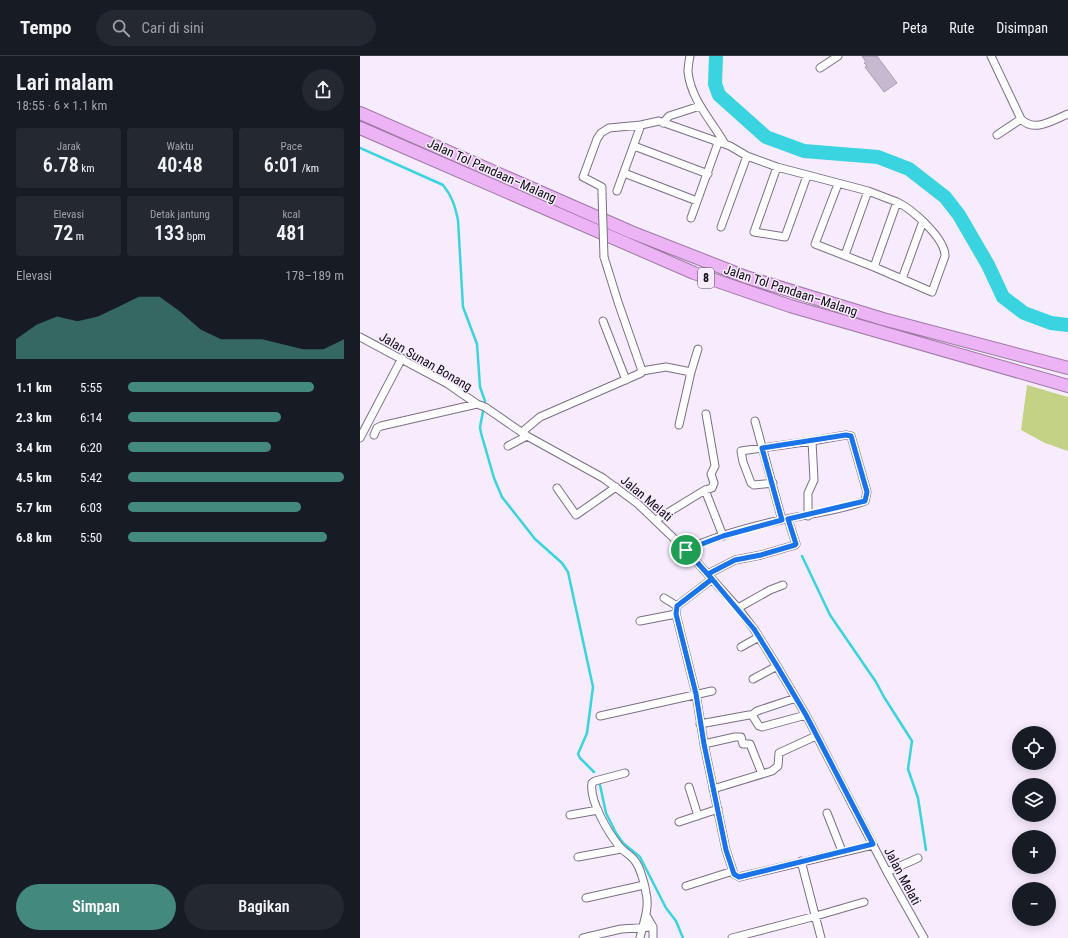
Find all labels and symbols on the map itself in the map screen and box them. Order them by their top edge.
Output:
street label: Jalan Tol Pandaan–Malang [425,135,559,206]
street label: Jalan Tol Pandaan–Malang [722,262,860,319]
road number: 8 [698,268,714,288]
street label: Jalan Sunan Bonang [377,329,475,394]
street label: Jalan Melati [618,472,676,524]
pin [669,533,703,567]
street label: Jalan Melati [881,845,924,908]

